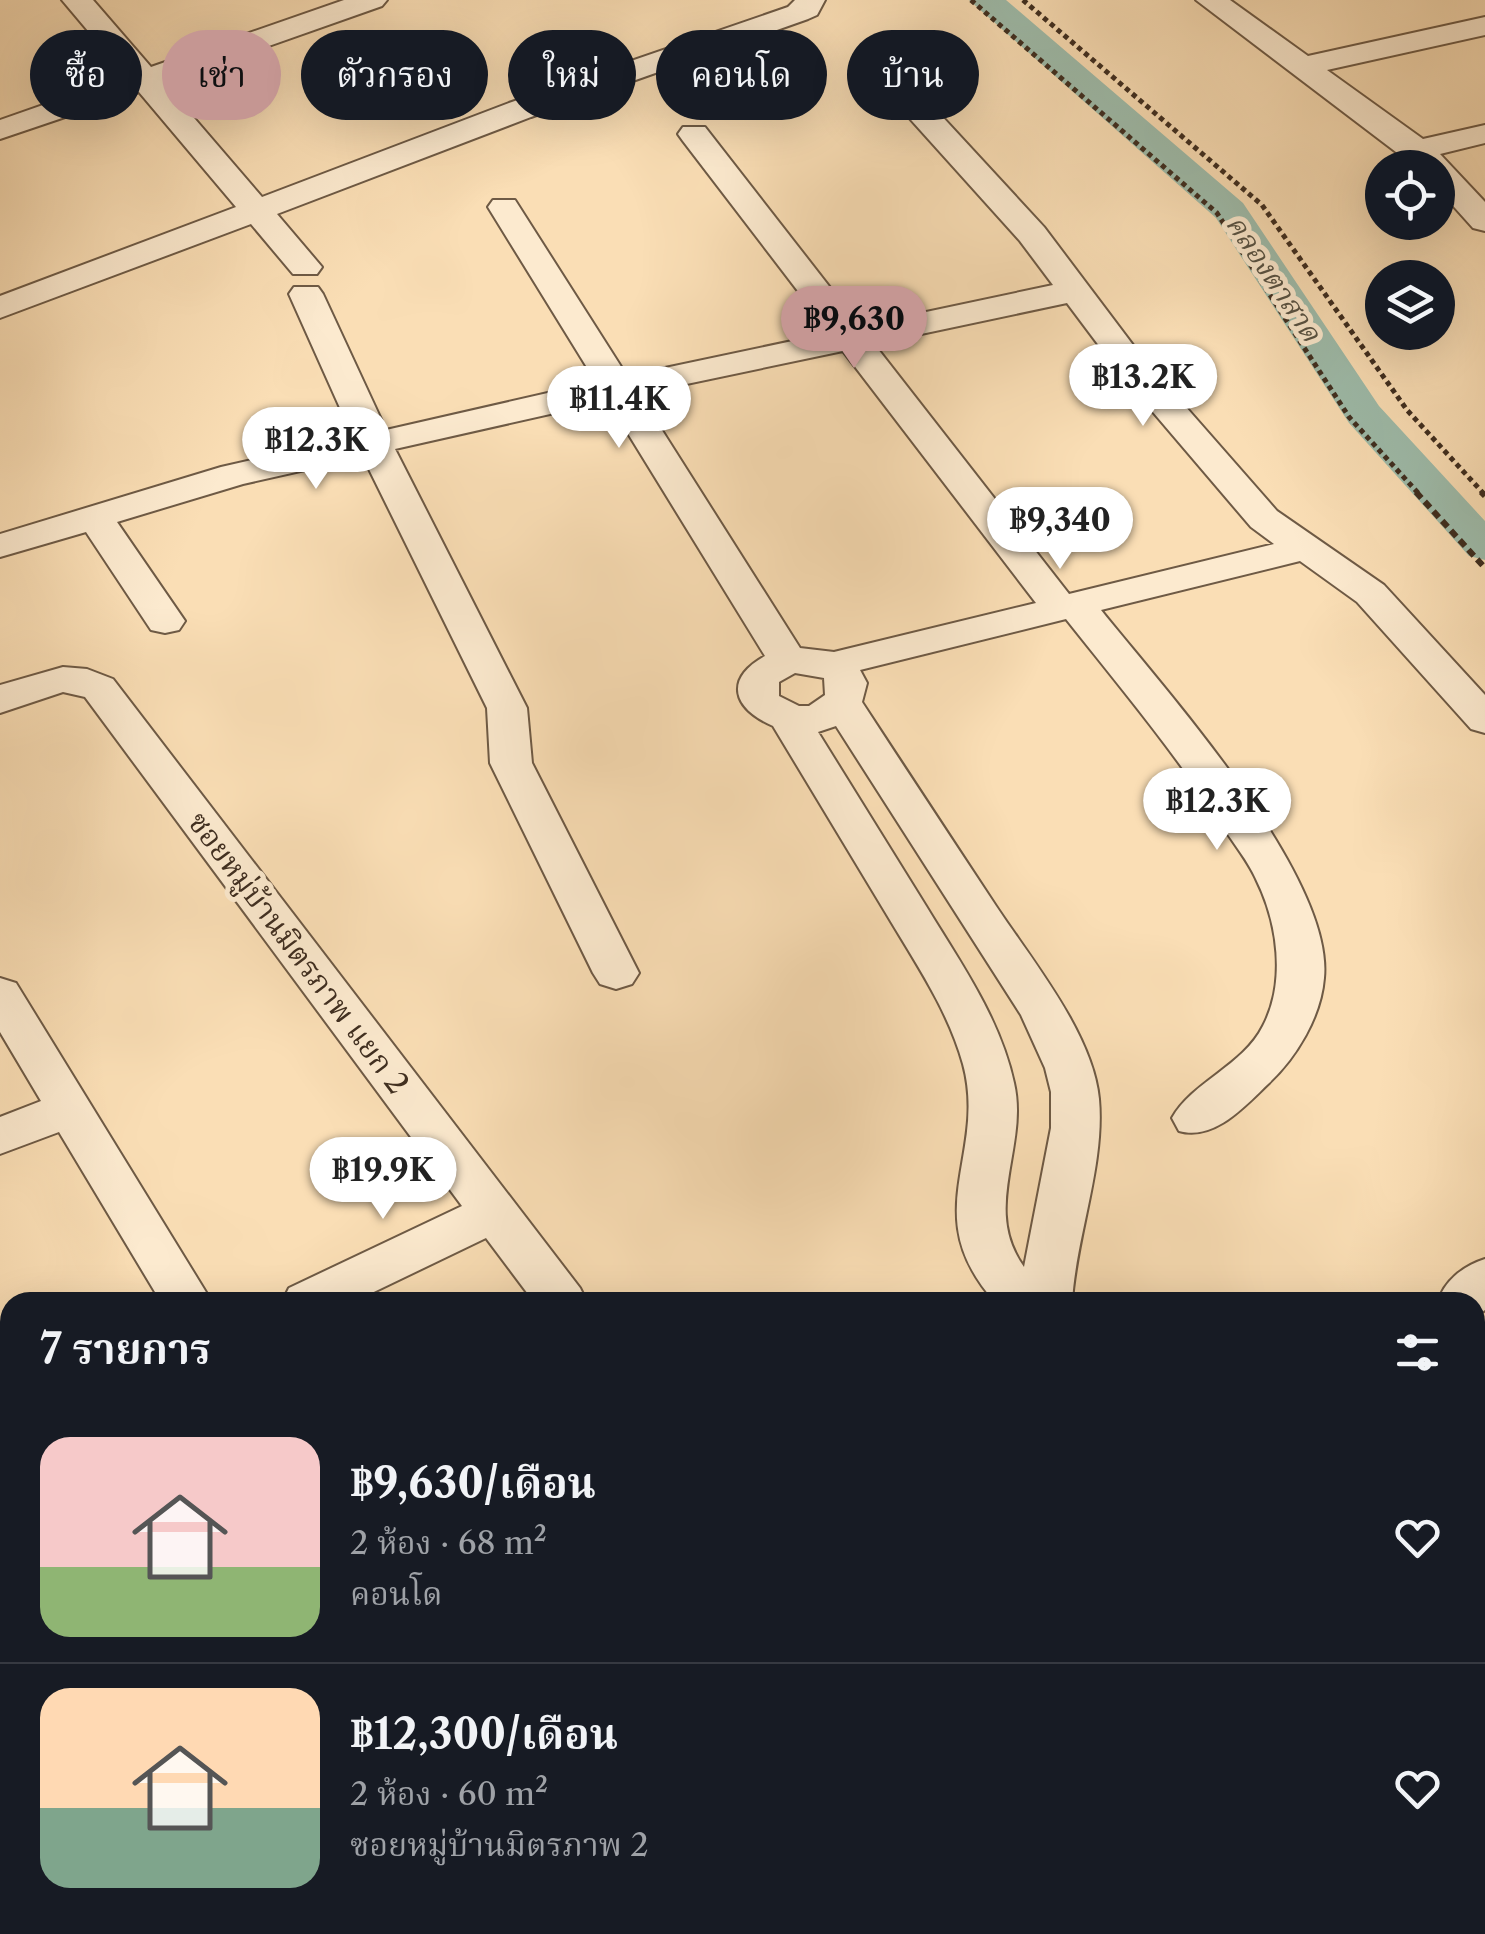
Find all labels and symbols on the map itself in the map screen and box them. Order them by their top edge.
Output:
water label: คลองตาสาด [1219,208,1329,349]
pin: ฿9,630 [773,286,935,371]
pin: ฿13.2K [1062,344,1224,429]
pin: ฿11.4K [538,366,700,451]
pin: ฿12.3K [235,407,397,492]
pin: ฿9,340 [979,487,1141,572]
pin: ฿12.3K [1136,768,1298,853]
street label: ซอยหมู่บ้านมิตรภาพ แยก 2 [179,804,417,1102]
pin: ฿19.9K [302,1137,464,1222]

